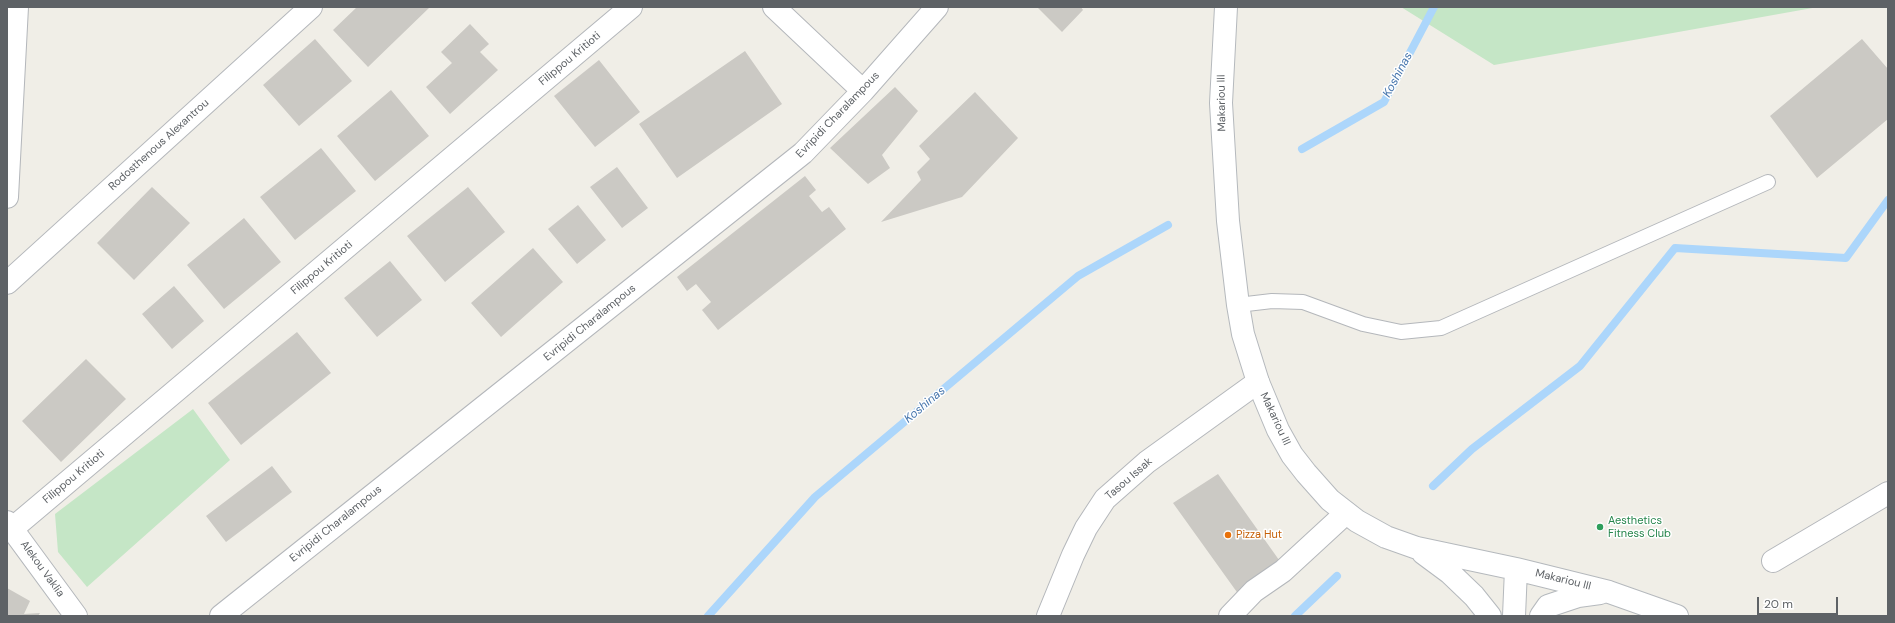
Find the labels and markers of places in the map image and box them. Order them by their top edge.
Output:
place label: Aesthetics Fitness Club [1608,514,1671,540]
marker: Aesthetics Fitness Club [1595,522,1605,532]
place label: Pizza Hut [1236,528,1282,542]
marker: Pizza Hut [1223,530,1233,540]

